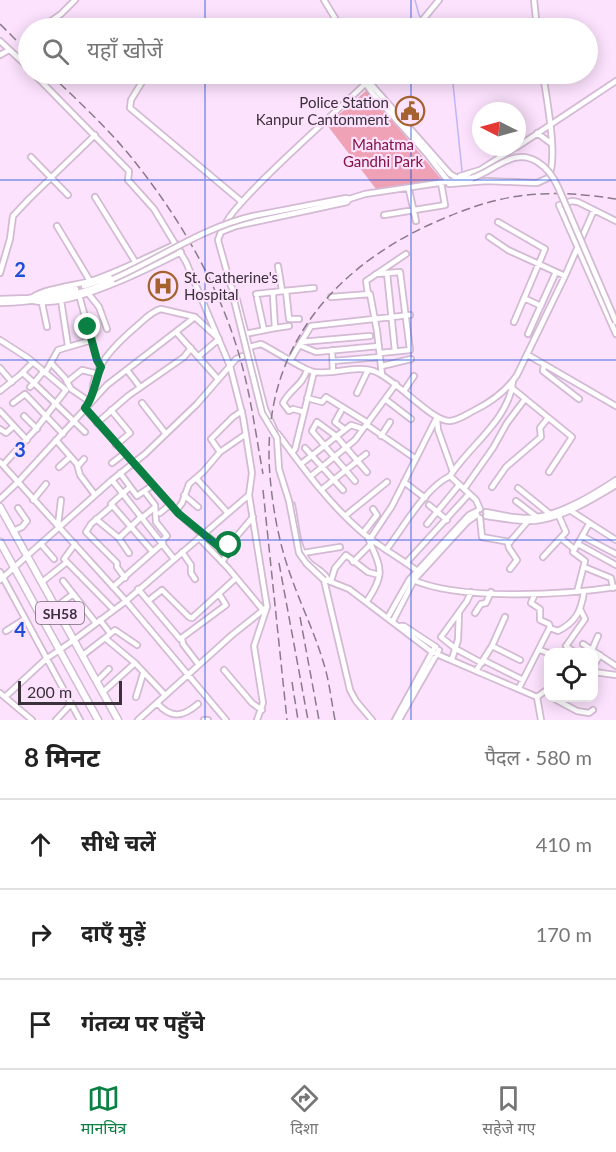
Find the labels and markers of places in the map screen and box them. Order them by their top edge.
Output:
place label: Police Station Kanpur Cantonment [256,93,390,128]
public building icon: Police Station Kanpur Cantonment [394,95,426,127]
place label: St. Catherine's Hospital [184,268,278,303]
hospital icon: St. Catherine's Hospital [147,270,179,302]

